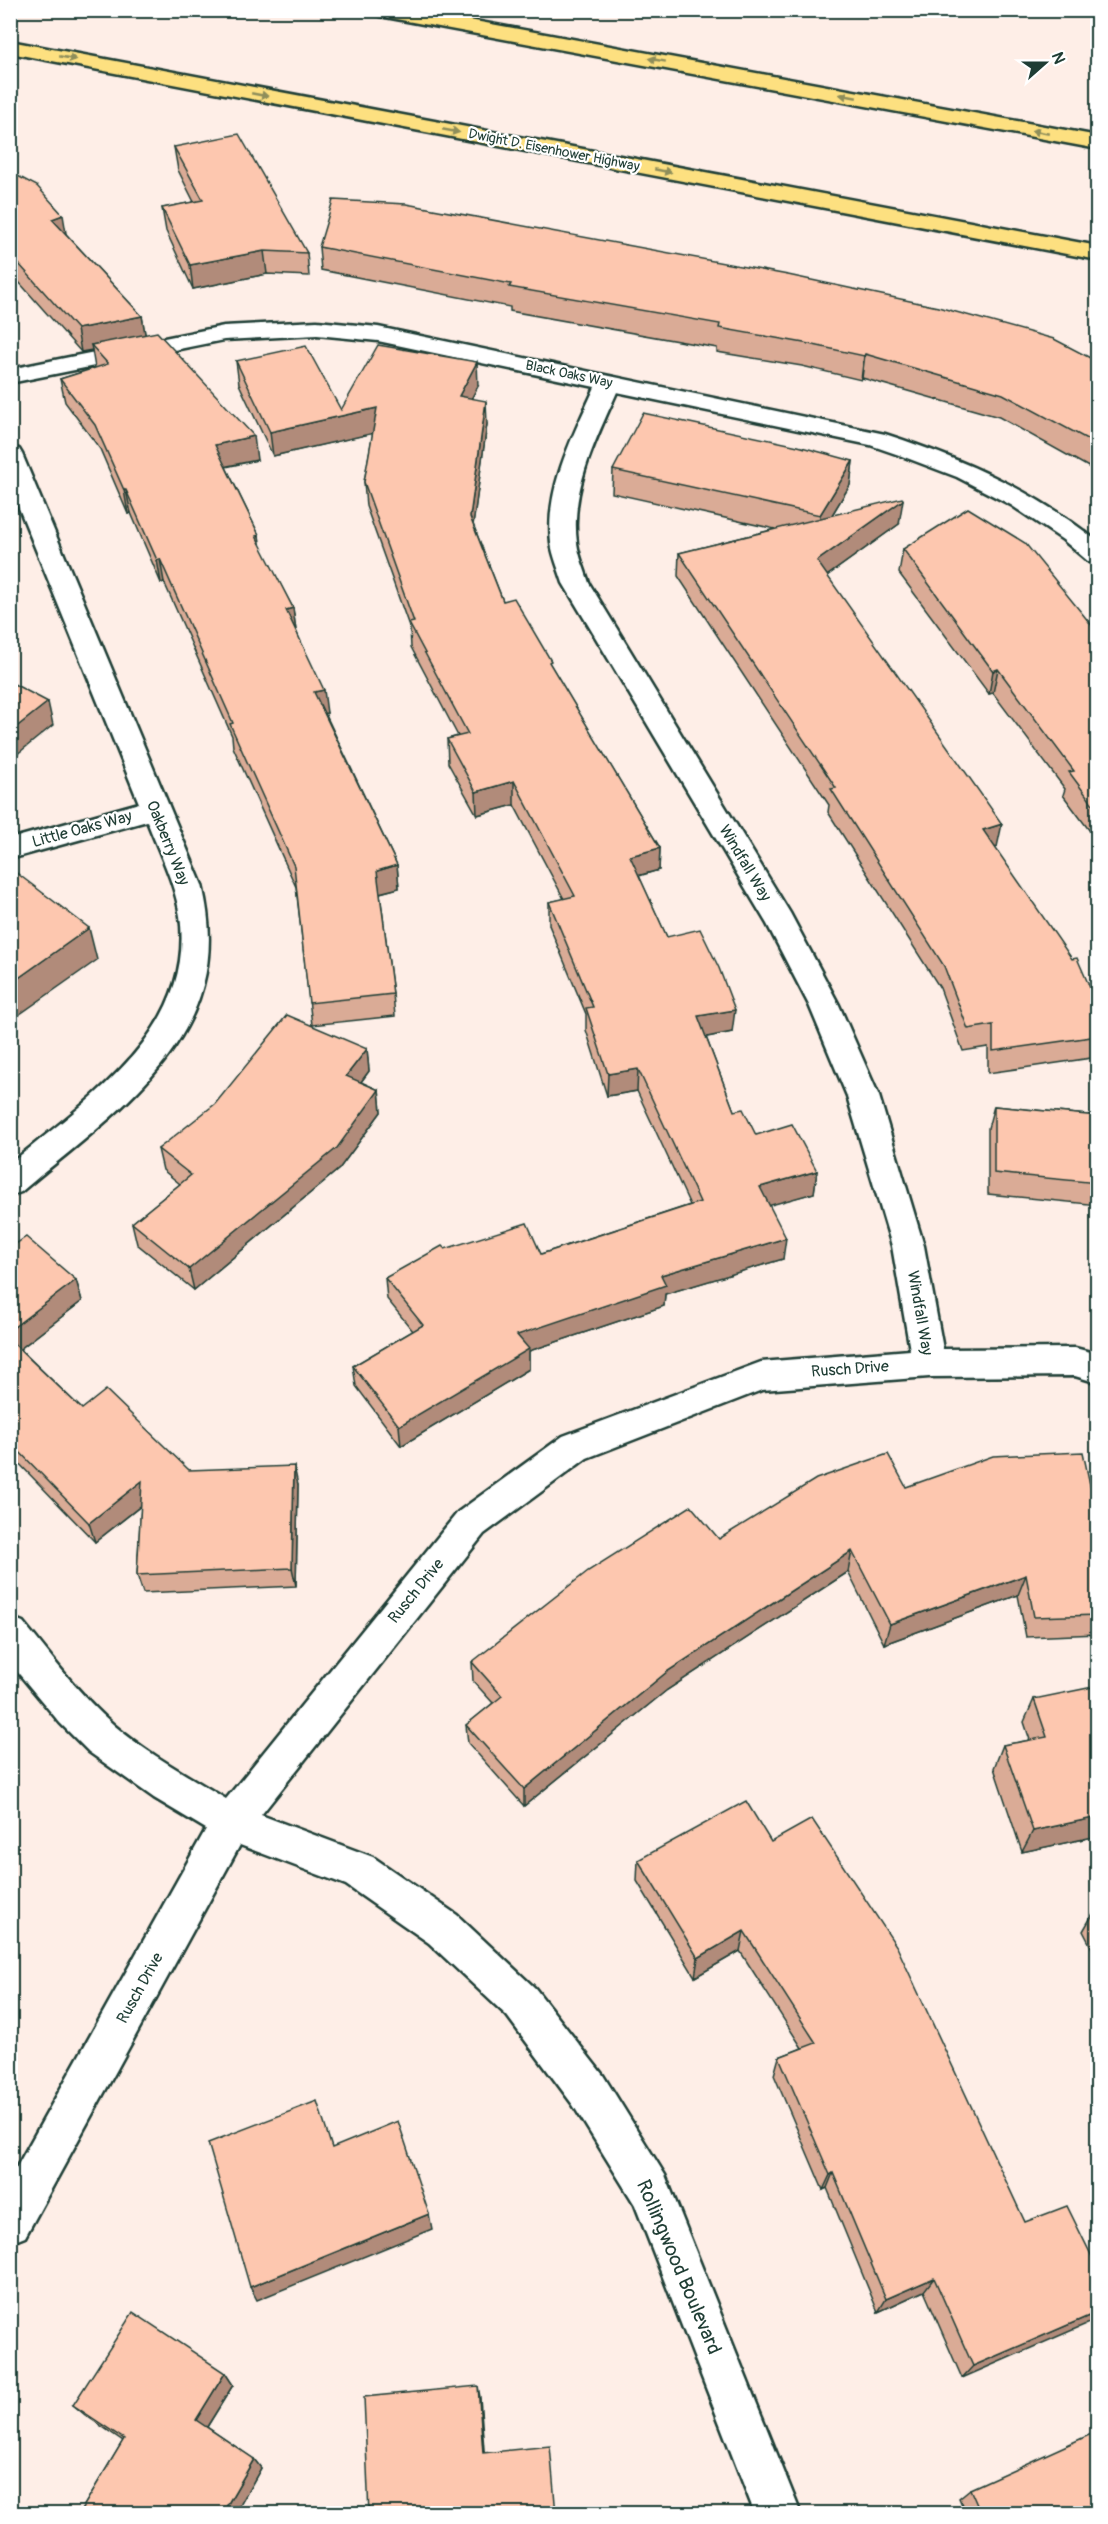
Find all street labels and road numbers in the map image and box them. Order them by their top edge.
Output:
street label: Dwight D. Eisenhower Highway [467,125,641,175]
street label: Black Oaks Way [524,356,614,392]
street label: Oakberry Way [142,798,194,888]
street label: Little Oaks Way [30,806,134,852]
street label: Windfall Way [714,821,776,905]
street label: Windfall Way [903,1269,937,1357]
street label: Rusch Drive [811,1356,890,1382]
street label: Rusch Drive [384,1554,448,1627]
street label: Rusch Drive [112,1949,168,2027]
street label: Rollingwood Boulevard [631,2176,727,2358]

